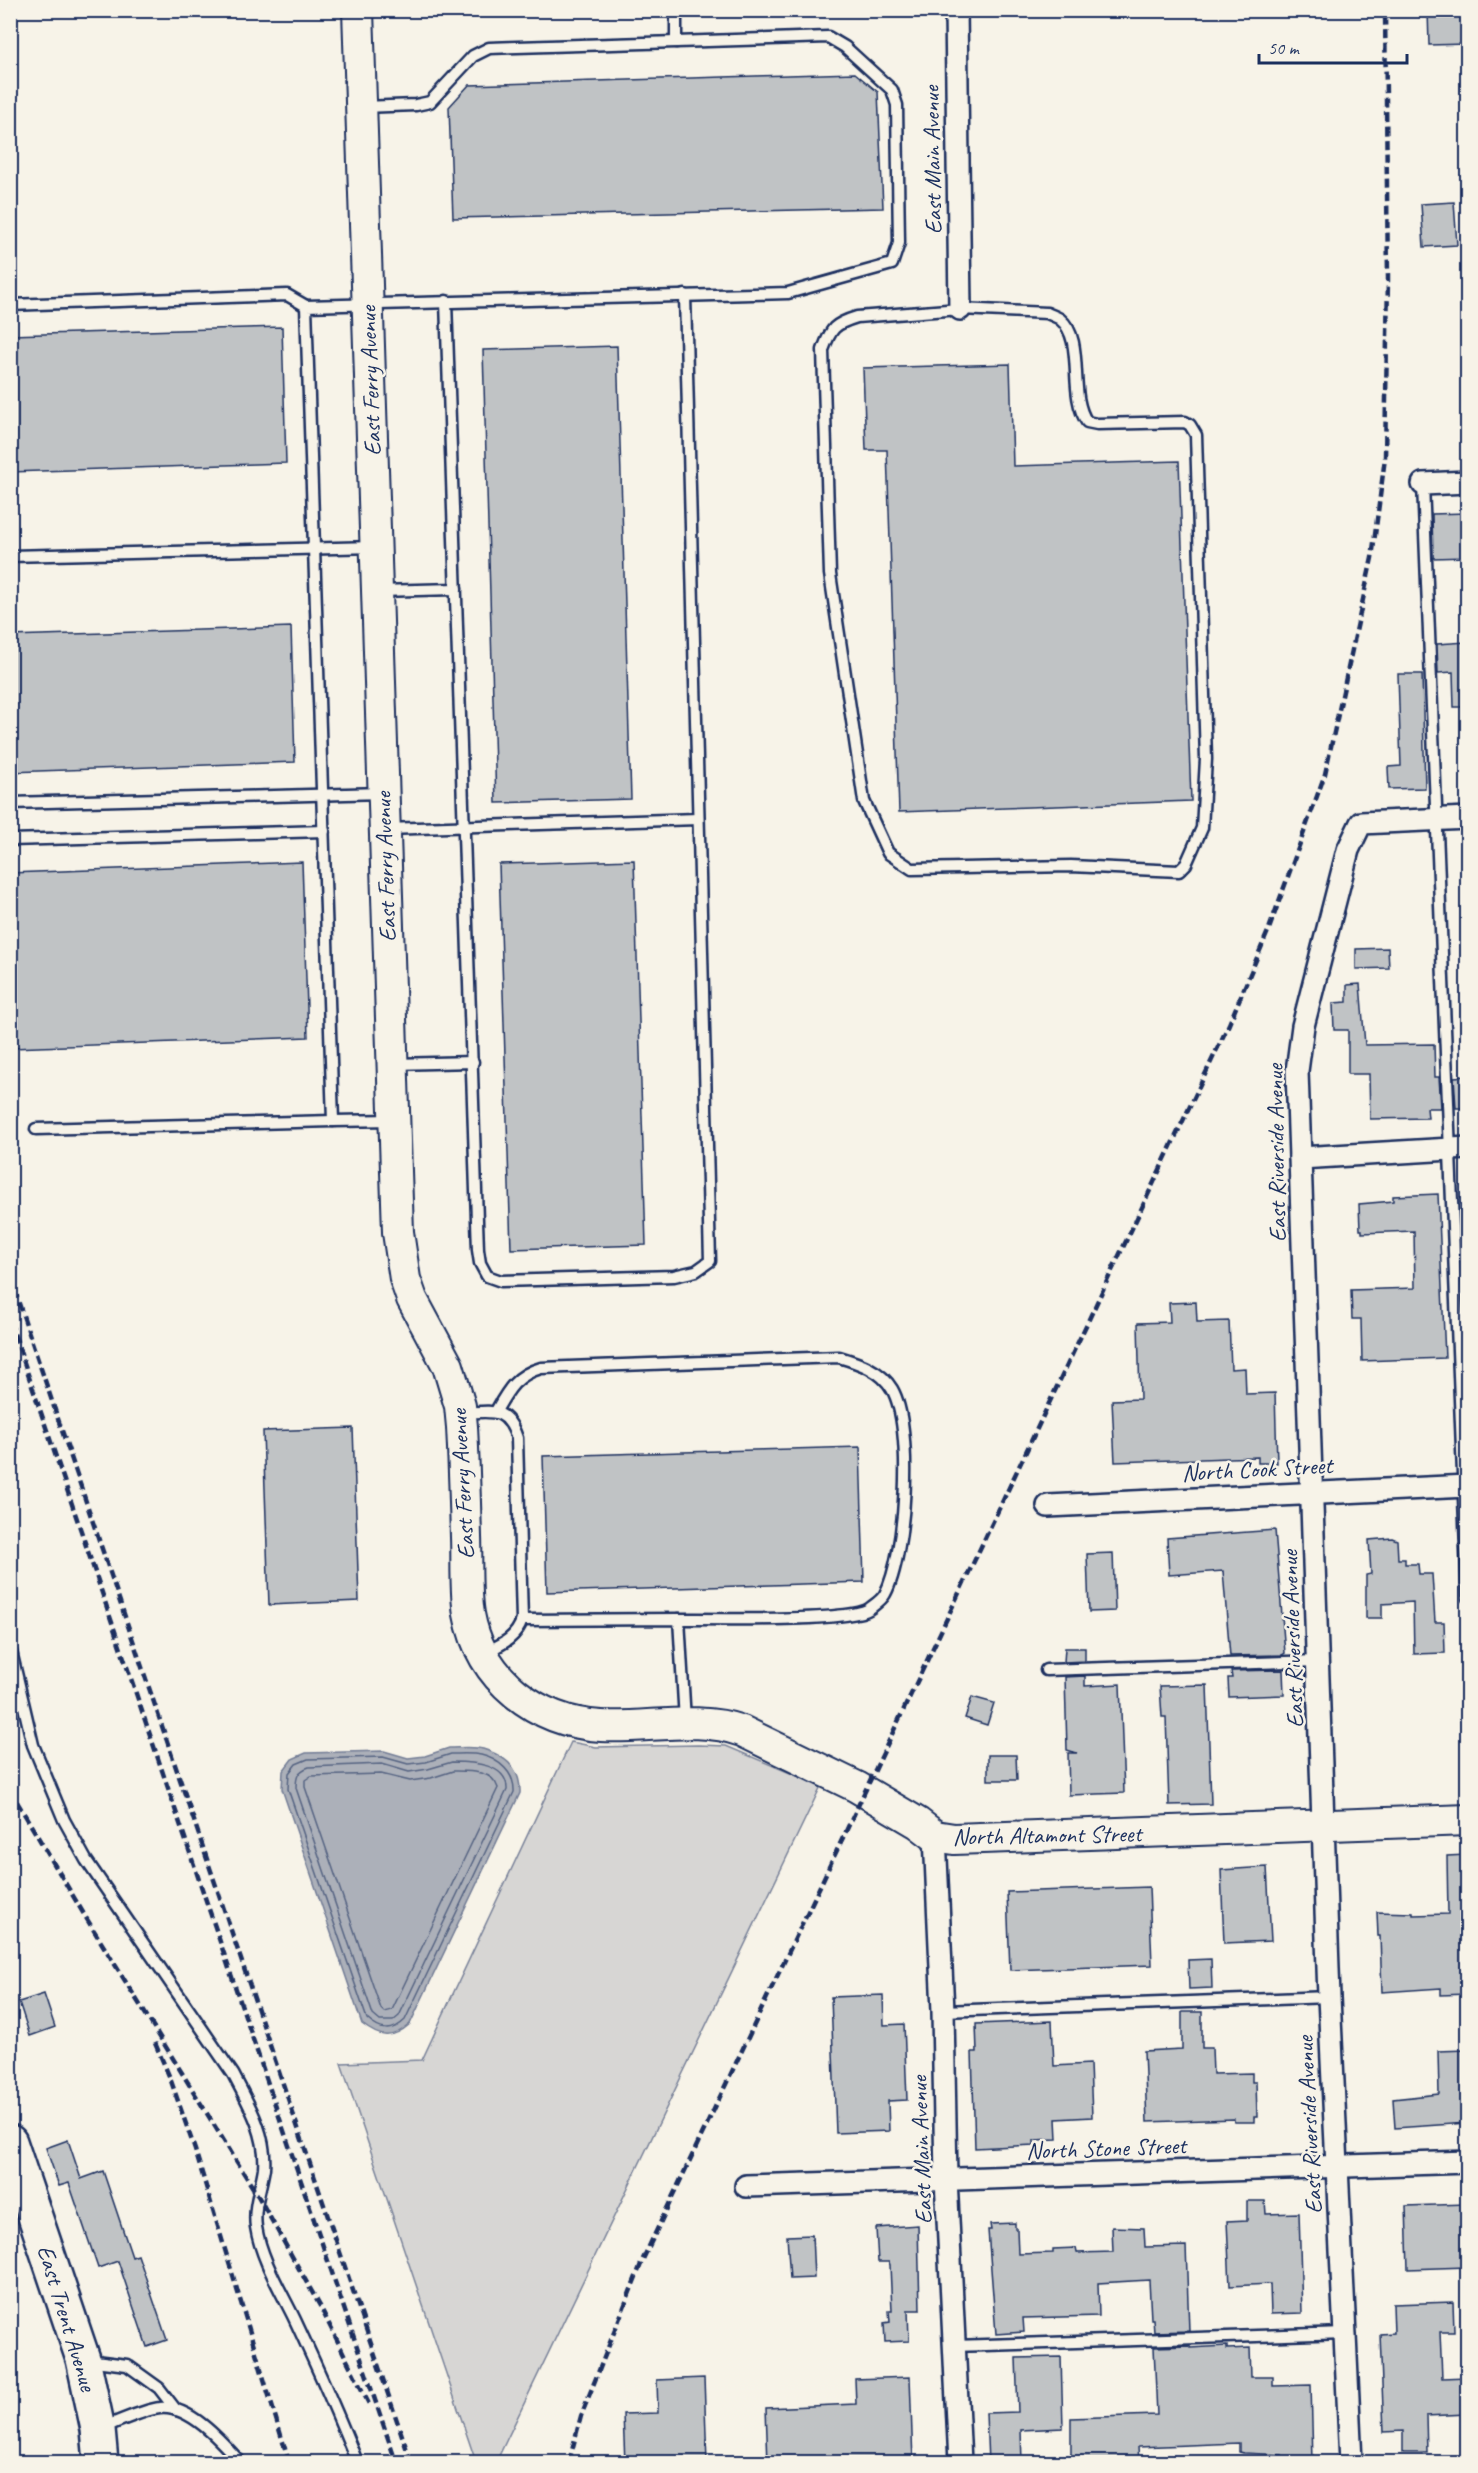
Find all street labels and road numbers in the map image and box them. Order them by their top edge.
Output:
street label: East Main Avenue [916,83,948,234]
street label: East Ferry Avenue [352,303,388,456]
street label: East Ferry Avenue [367,789,403,942]
street label: East Riverside Avenue [1259,1062,1293,1242]
street label: East Ferry Avenue [443,1406,481,1560]
street label: North Cook Street [1181,1450,1335,1488]
street label: East Riverside Avenue [1274,1547,1310,1728]
street label: North Altamont Street [952,1818,1144,1852]
street label: East Riverside Avenue [1289,2033,1329,2215]
street label: East Main Avenue [903,2073,939,2225]
street label: North Stone Street [1026,2130,1188,2166]
street label: East Trent Avenue [31,2241,104,2397]

